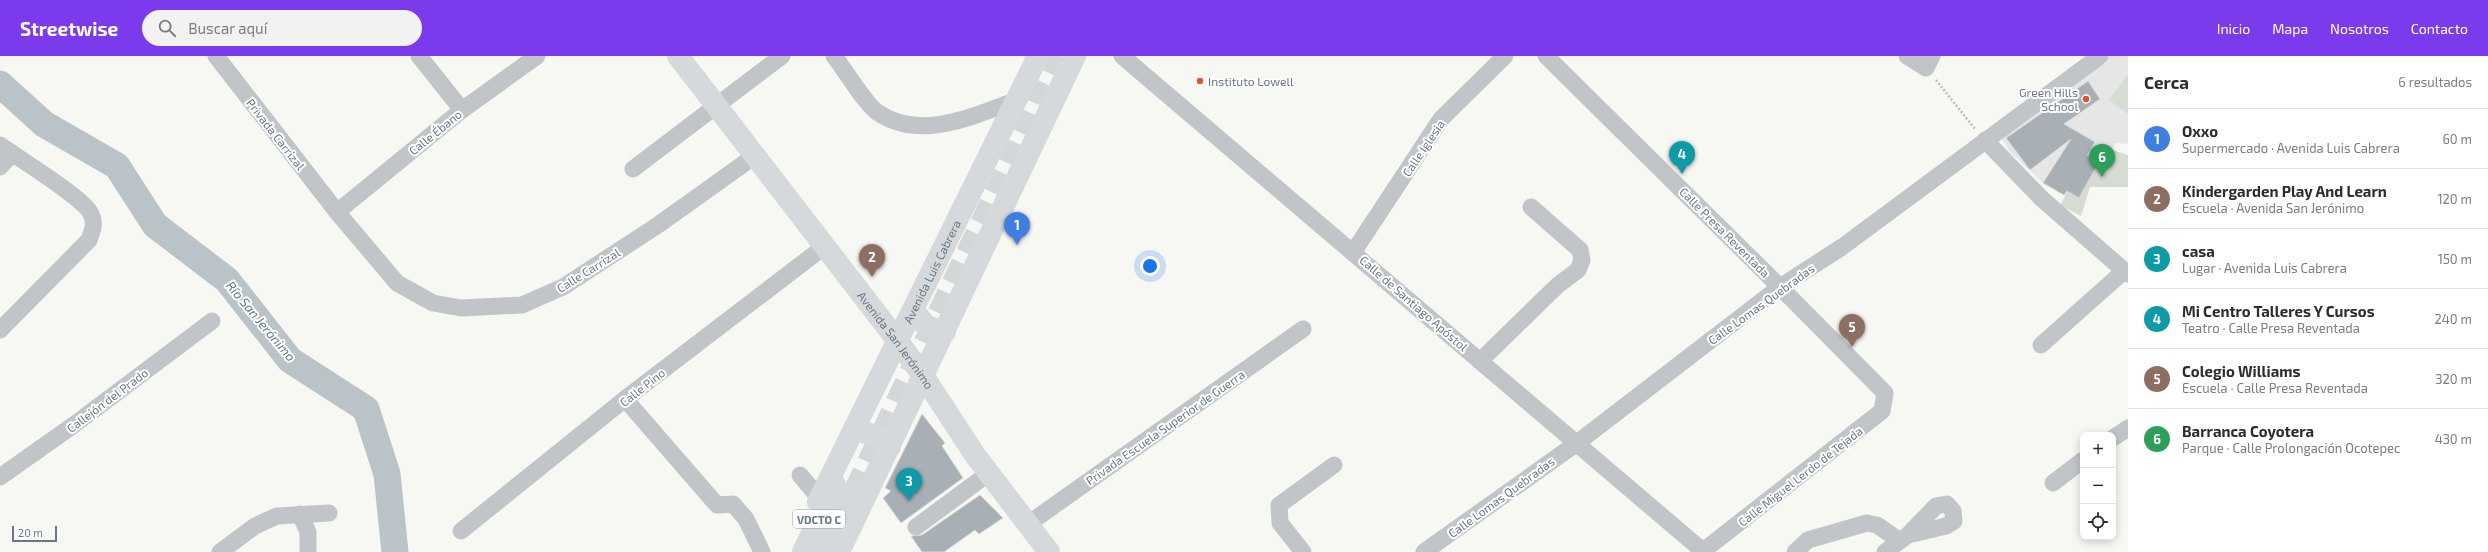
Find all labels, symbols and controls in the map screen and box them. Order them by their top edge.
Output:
search box [142,10,422,46]
text: Streetwise [20,17,118,40]
icon: search [156,17,178,39]
text: Buscar aquí [188,19,267,37]
text: Inicio [2217,20,2250,37]
text: Mapa [2272,20,2308,37]
text: Nosotros [2330,20,2389,37]
text: Contacto [2411,20,2468,37]
text: Cerca [2144,72,2189,92]
place label: Instituto Lowell [1208,74,1294,88]
text: 6 resultados [2398,74,2472,90]
marker: Instituto Lowell [1195,76,1205,86]
place label: Green Hills School [2019,85,2078,113]
marker: Green Hills School [2081,94,2091,104]
street label: Privada Carrizal [244,96,308,173]
street label: Calle Ébano [406,106,464,157]
street label: Calle Iglesia [1399,117,1447,179]
text: Oxxo [2182,122,2218,140]
text: 1 [2154,131,2160,147]
text: 60 m [2442,131,2472,147]
text: Supermercado · Avenida Luis Cabrera [2182,140,2400,156]
pin: 4 [1669,141,1695,174]
pin: 6 [2089,144,2115,177]
text: Kindergarden Play And Learn [2182,182,2387,200]
street label: Calle Presa Reventada [1677,184,1773,280]
text: 2 [2153,191,2161,207]
text: 120 m [2437,191,2472,207]
text: Escuela · Avenida San Jerónimo [2182,200,2364,216]
pin: 1 [1004,212,1030,245]
street label: Avenida Luis Cabrera [900,217,963,326]
text: casa [2182,242,2215,260]
pin: 2 [859,244,885,277]
street label: Calle Carrizal [554,245,623,295]
text: 3 [2153,251,2161,267]
text: 150 m [2438,251,2472,267]
street label: Calle de Santiago Apóstol [1357,252,1471,354]
your location [1140,256,1160,276]
text: Lugar · Avenida Luis Cabrera [2182,260,2347,276]
street label: Calle Lomas Quebradas [1705,261,1817,348]
water label: Río San Jerónimo [223,278,299,364]
street label: Avenida San Jerónimo [855,288,937,392]
text: Mi Centro Talleres Y Cursos [2182,302,2375,320]
text: 4 [2153,311,2161,327]
text: 240 m [2435,311,2472,327]
pin: 5 [1839,314,1865,347]
text: Teatro · Calle Presa Reventada [2182,320,2360,336]
text: Colegio Williams [2182,362,2300,380]
street label: Callejón del Prado [64,365,151,436]
street label: Calle Pino [617,365,668,409]
street label: Privada Escuela Superior de Guerra [1083,367,1247,487]
text: 5 [2153,371,2161,387]
text: 320 m [2435,371,2472,387]
text: Escuela · Calle Presa Reventada [2182,380,2368,396]
text: Barranca Coyotera [2182,422,2314,440]
street label: Calle Miguel Lerdo de Tejada [1735,423,1865,530]
text: 6 [2153,431,2161,447]
text: 430 m [2435,431,2472,447]
map controls [2080,432,2116,540]
button: + [2080,432,2116,468]
text: Parque · Calle Prolongación Ocotepec [2182,440,2400,456]
street label: Calle Lomas Quebradas [1445,454,1557,541]
pin: 3 [896,468,922,501]
button: − [2080,468,2116,504]
button: locate [2080,504,2116,540]
road number: VDCTO C [793,510,845,528]
scale bar [12,524,57,543]
text: 20 m [18,526,43,539]

